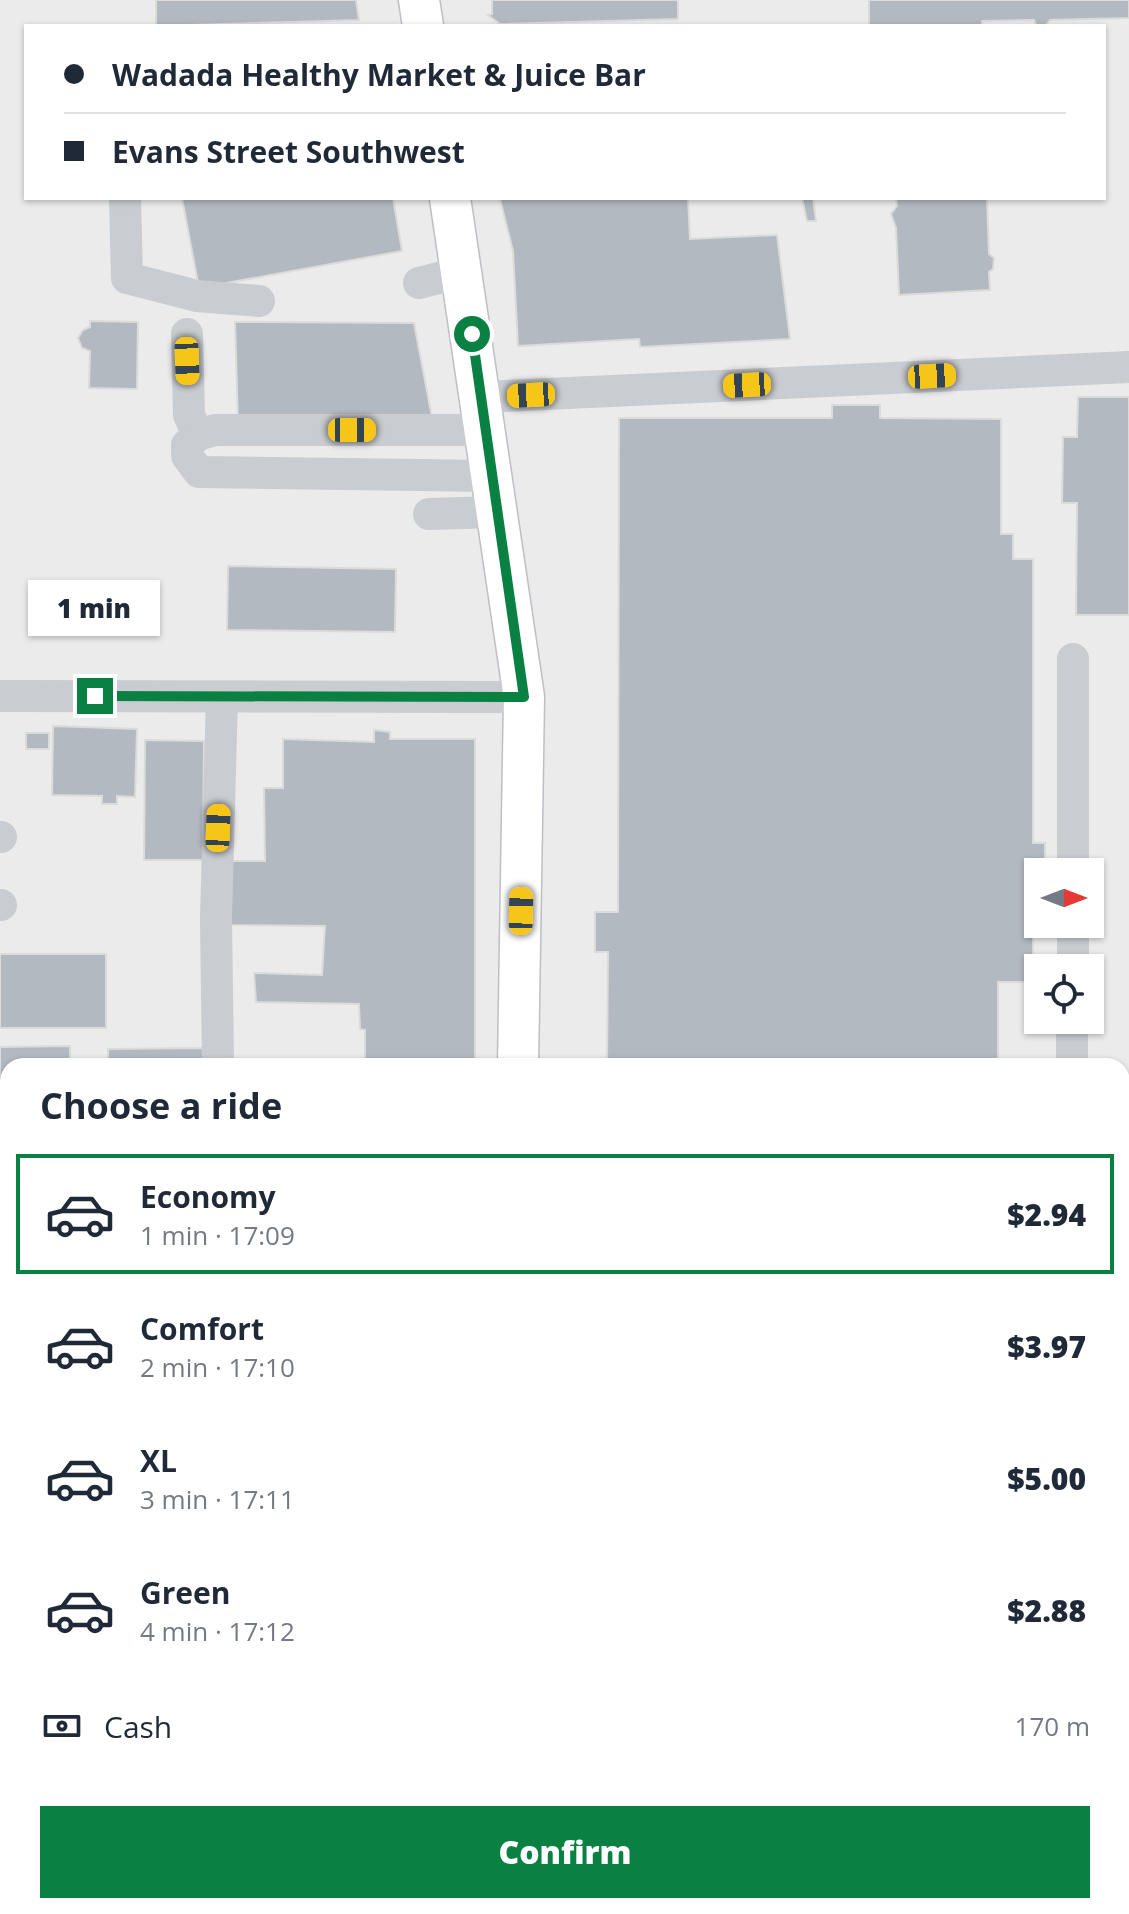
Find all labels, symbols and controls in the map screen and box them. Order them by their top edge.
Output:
text: Wadada Healthy Market & Juice Bar [112,54,646,95]
text: Evans Street Southwest [112,131,465,172]
route start [454,316,490,352]
car [174,337,200,385]
car [907,363,957,389]
car [722,372,772,398]
car [506,382,556,408]
car [328,418,376,442]
callout: 1 min [29,580,161,636]
text: 1 min [57,590,131,626]
route end [77,678,113,714]
car [205,804,231,852]
north arrow [1024,858,1104,938]
map controls [1024,858,1104,1034]
car [509,887,533,935]
button: locate [1024,954,1104,1034]
text: Choose a ride [40,1081,282,1130]
text: Economy [140,1176,276,1217]
icon: car [44,1178,116,1250]
text: $2.94 [1007,1194,1086,1235]
text: 1 min · 17:09 [140,1217,295,1253]
text: Comfort [140,1308,264,1349]
icon: car [44,1310,116,1382]
text: $3.97 [1007,1326,1086,1367]
text: 2 min · 17:10 [140,1349,295,1385]
text: XL [140,1440,177,1481]
icon: car [44,1442,116,1514]
text: $5.00 [1007,1458,1086,1499]
text: 3 min · 17:11 [140,1481,295,1517]
text: Green [140,1572,231,1613]
icon: car [44,1574,116,1646]
text: $2.88 [1007,1590,1086,1631]
text: 4 min · 17:12 [140,1613,295,1649]
icon: cash [40,1704,84,1748]
text: Cash [104,1706,172,1747]
text: 170 m [1015,1708,1090,1744]
button: Confirm [40,1806,1090,1898]

